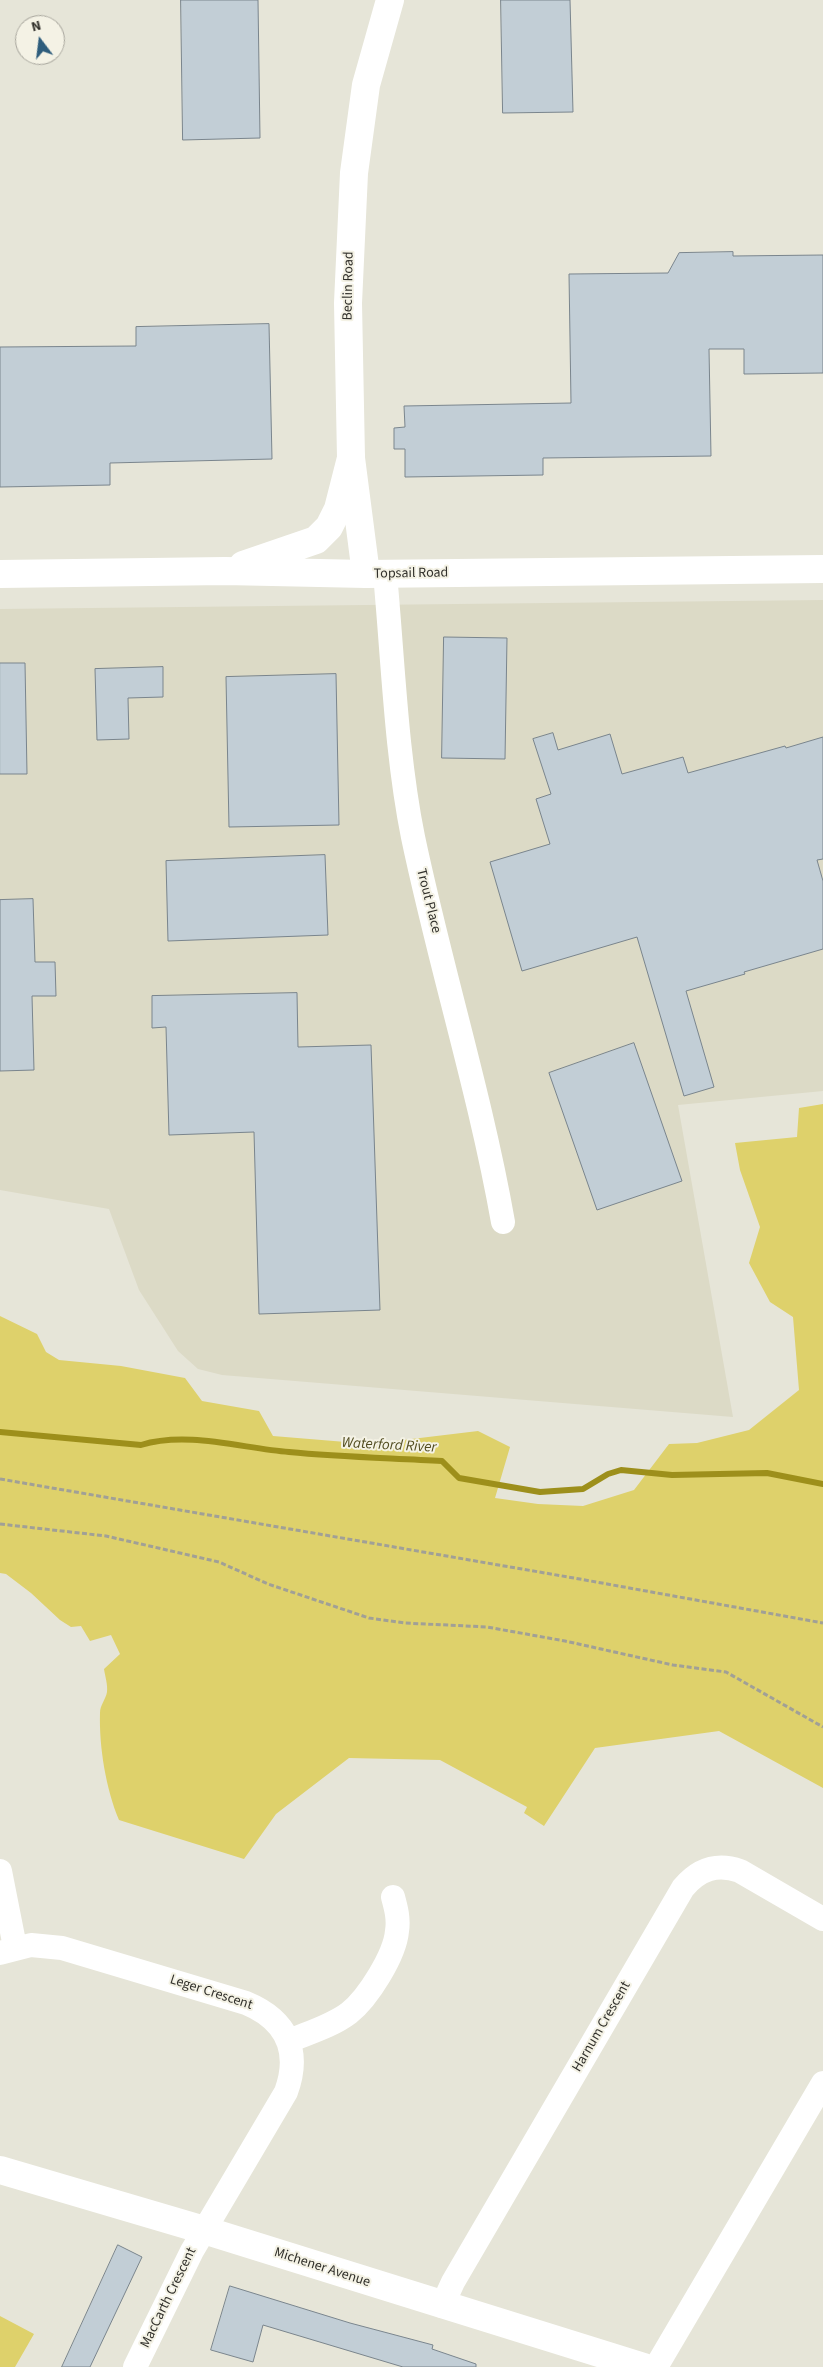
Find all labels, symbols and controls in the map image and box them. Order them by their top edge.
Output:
north arrow [15,15,65,65]
text: N [29,16,43,37]
street label: Beclin Road [340,251,358,321]
street label: Topsail Road [374,565,448,583]
street label: Trout Place [412,867,444,935]
water label: Waterford River [341,1435,437,1457]
street label: Leger Crescent [168,1972,254,2014]
street label: Harnum Crescent [569,1979,635,2075]
street label: MacCarth Crescent [137,2245,201,2351]
street label: Michener Avenue [272,2245,372,2291]

